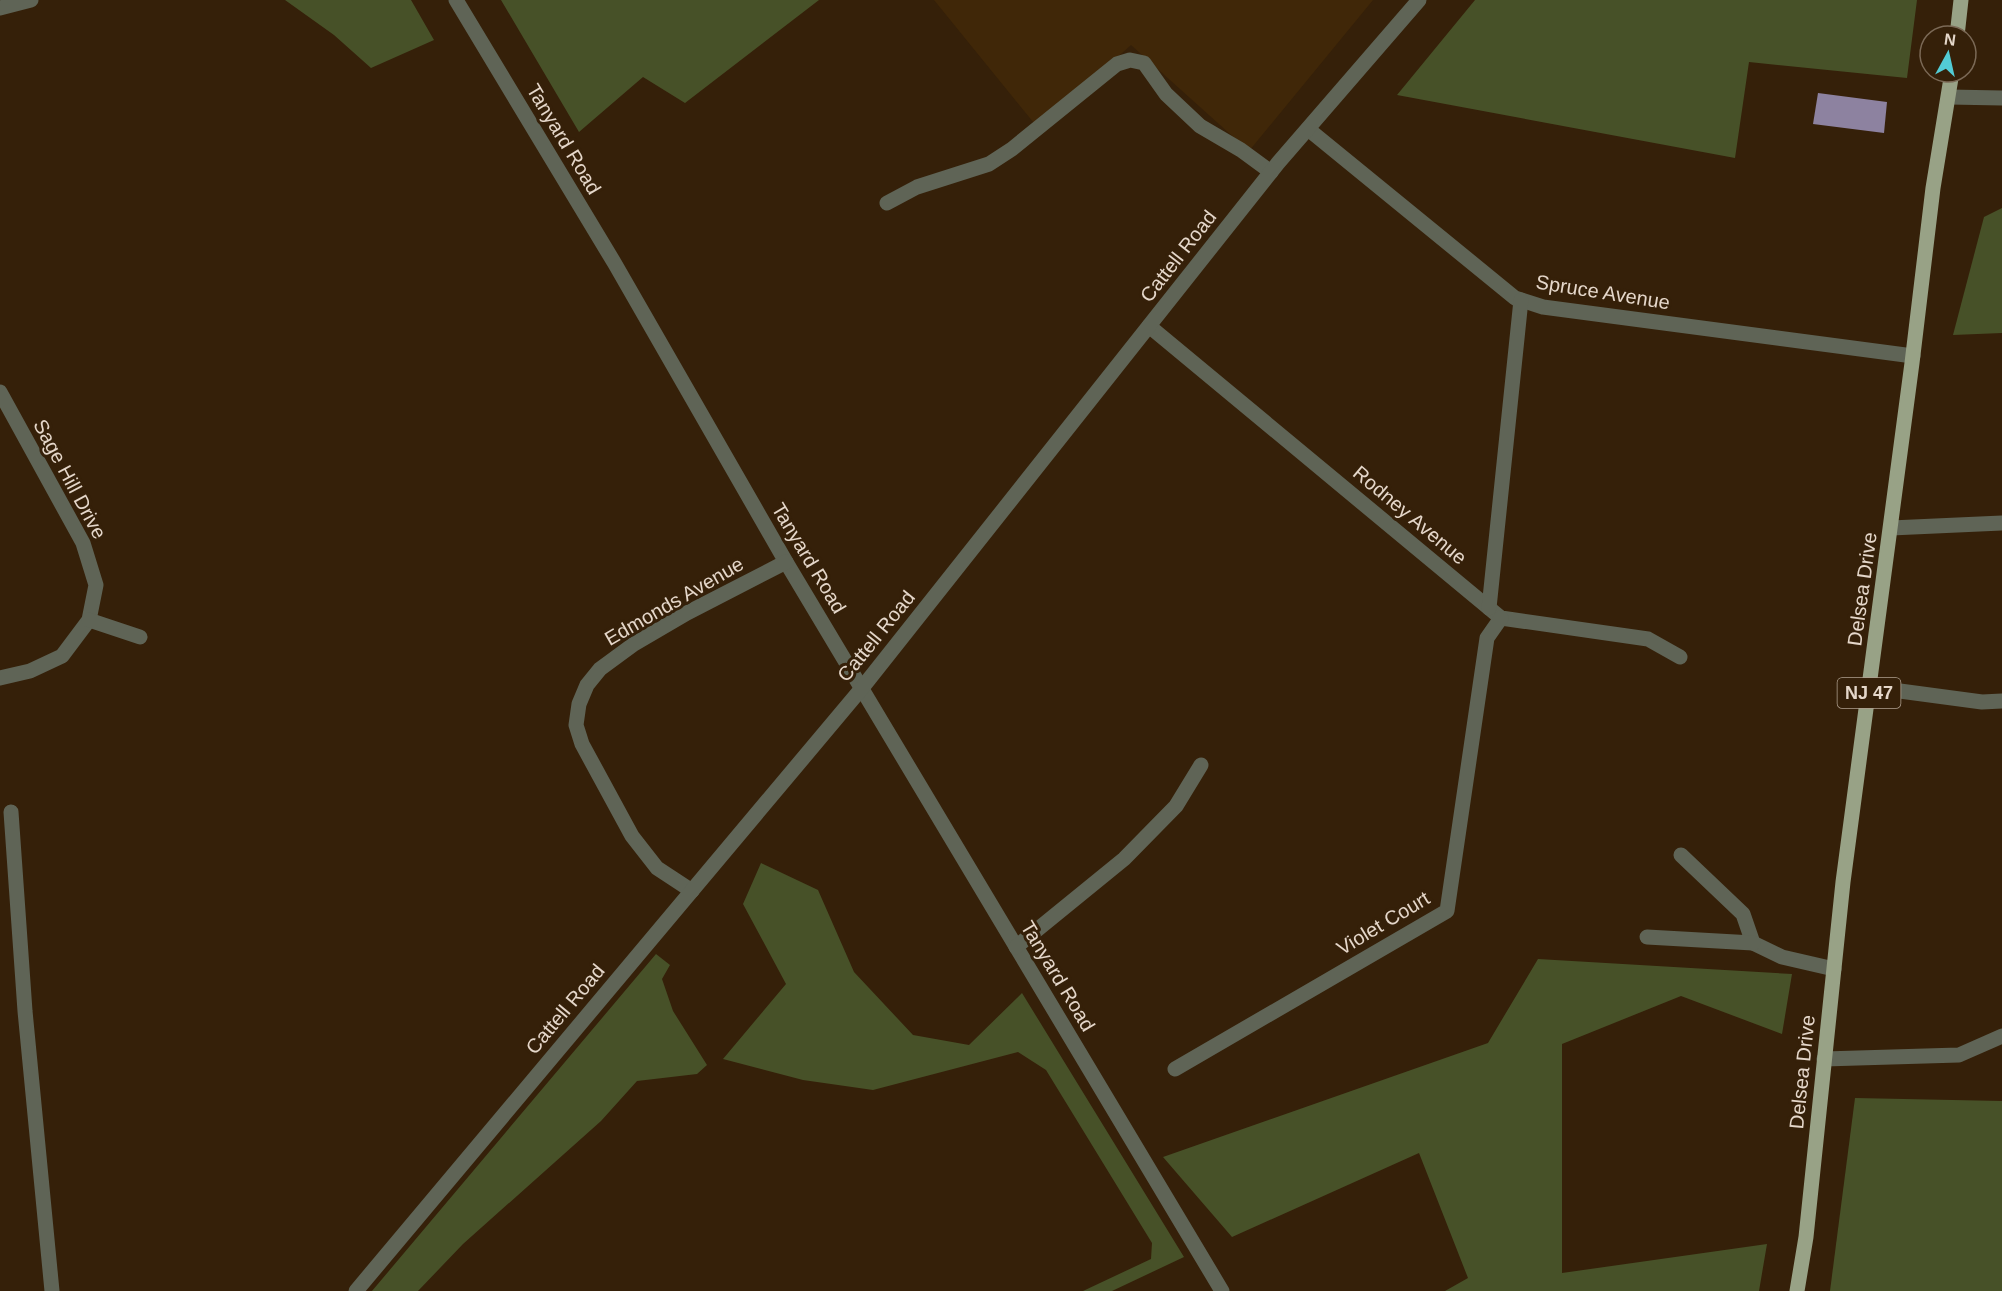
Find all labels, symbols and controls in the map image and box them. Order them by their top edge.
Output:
north arrow [1918,24,1978,84]
text: N [1943,30,1957,49]
street label: Tanyard Road [523,80,605,198]
street label: Cattell Road [1135,206,1221,306]
street label: Spruce Avenue [1534,271,1672,313]
street label: Sage Hill Drive [29,415,111,543]
street label: Rodney Avenue [1349,461,1471,569]
street label: Tanyard Road [768,499,850,617]
street label: Delsea Drive [1843,531,1881,647]
street label: Edmonds Avenue [601,552,747,650]
street label: Cattell Road [833,586,919,686]
road number: NJ 47 [1838,678,1900,708]
street label: Violet Court [1333,887,1434,959]
street label: Tanyard Road [1017,917,1099,1035]
street label: Cattell Road [521,960,609,1058]
street label: Delsea Drive [1785,1014,1819,1130]

